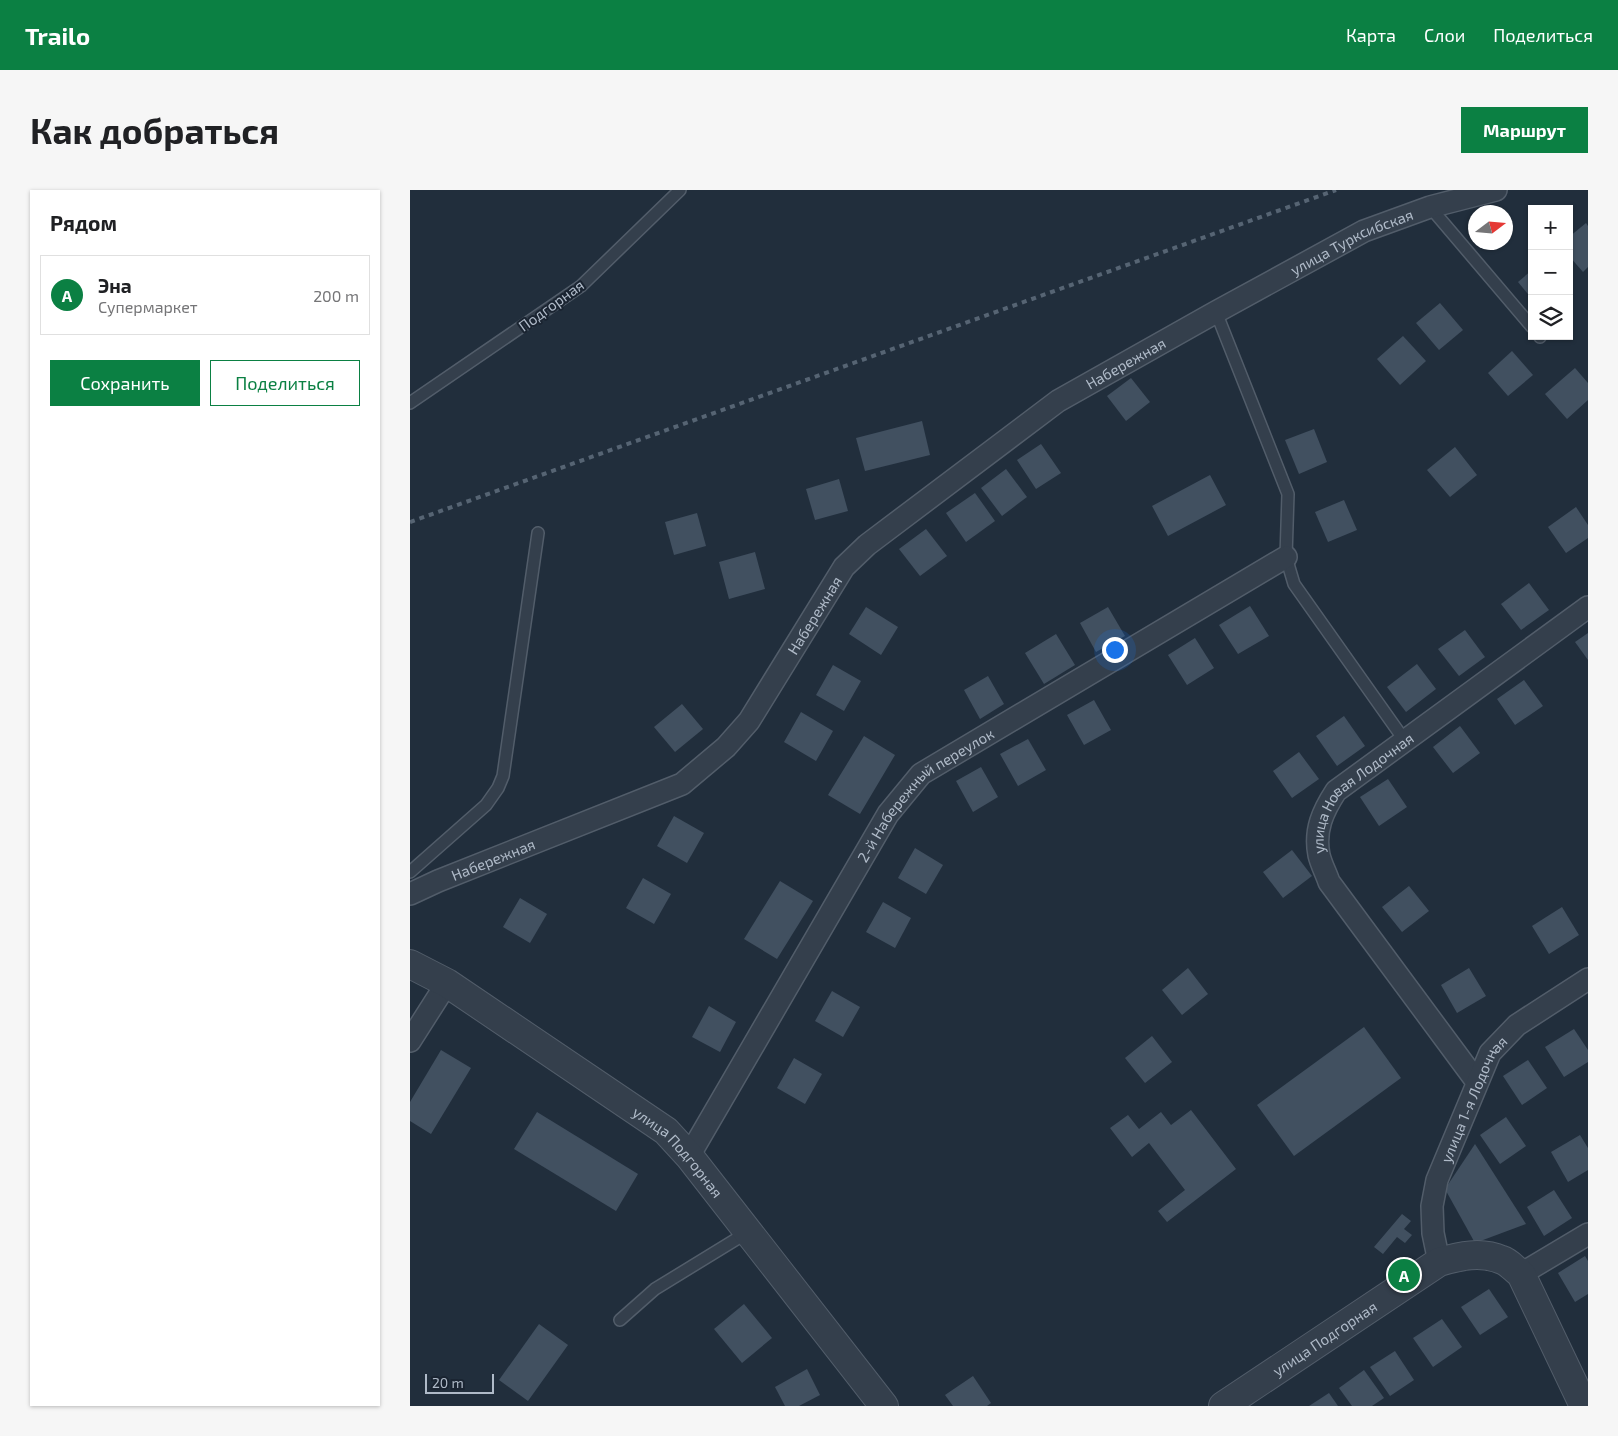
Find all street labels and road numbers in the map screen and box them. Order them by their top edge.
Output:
street label: улица Турксибская [1287,205,1415,280]
street label: Подгорная [515,275,587,335]
street label: Набережная [1082,333,1169,393]
street label: Набережная [783,573,845,658]
street label: 2-й Набережный переулок [853,724,997,865]
street label: улица Новая Лодочная [1309,729,1417,855]
street label: Набережная [448,834,538,884]
street label: улица 1-я Лодочная [1436,1032,1511,1166]
street label: улица Подгорная [629,1102,727,1201]
street label: улица Подгорная [1269,1297,1380,1380]

